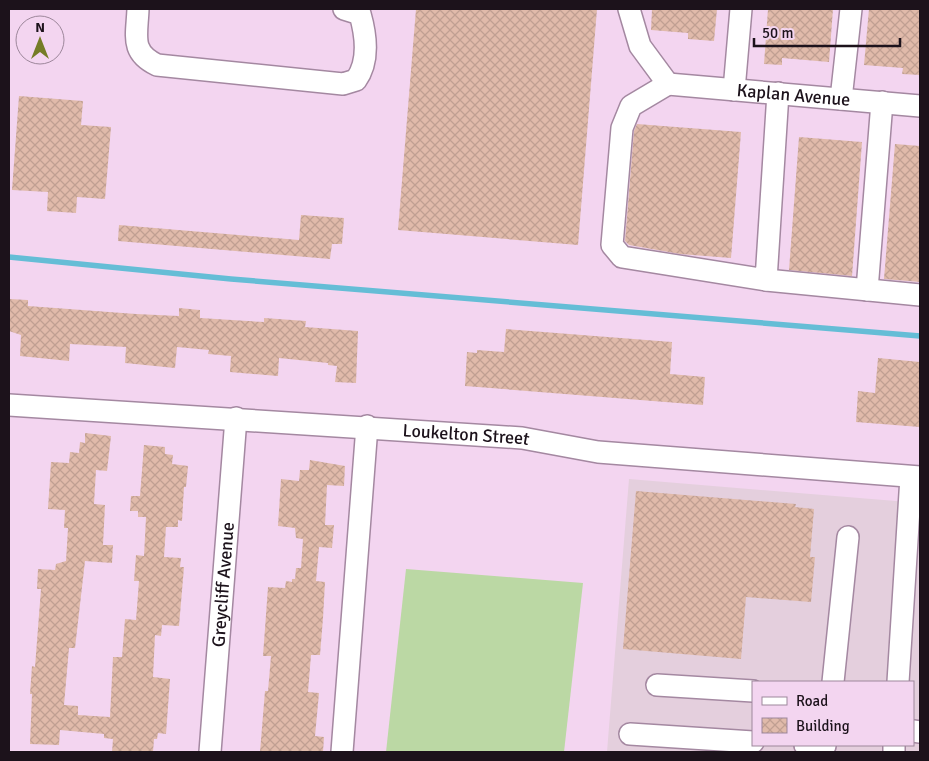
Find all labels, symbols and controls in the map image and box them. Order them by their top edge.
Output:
north arrow [15,15,65,65]
scale bar [754,15,900,47]
text: N [35,19,45,36]
text: 50 m [762,24,793,42]
street label: Kaplan Avenue [736,79,851,111]
street label: Loukelton Street [402,419,531,450]
street label: Greycliff Avenue [207,521,239,648]
legend [752,681,914,746]
text: Road [796,692,828,710]
text: Building [796,717,850,735]

